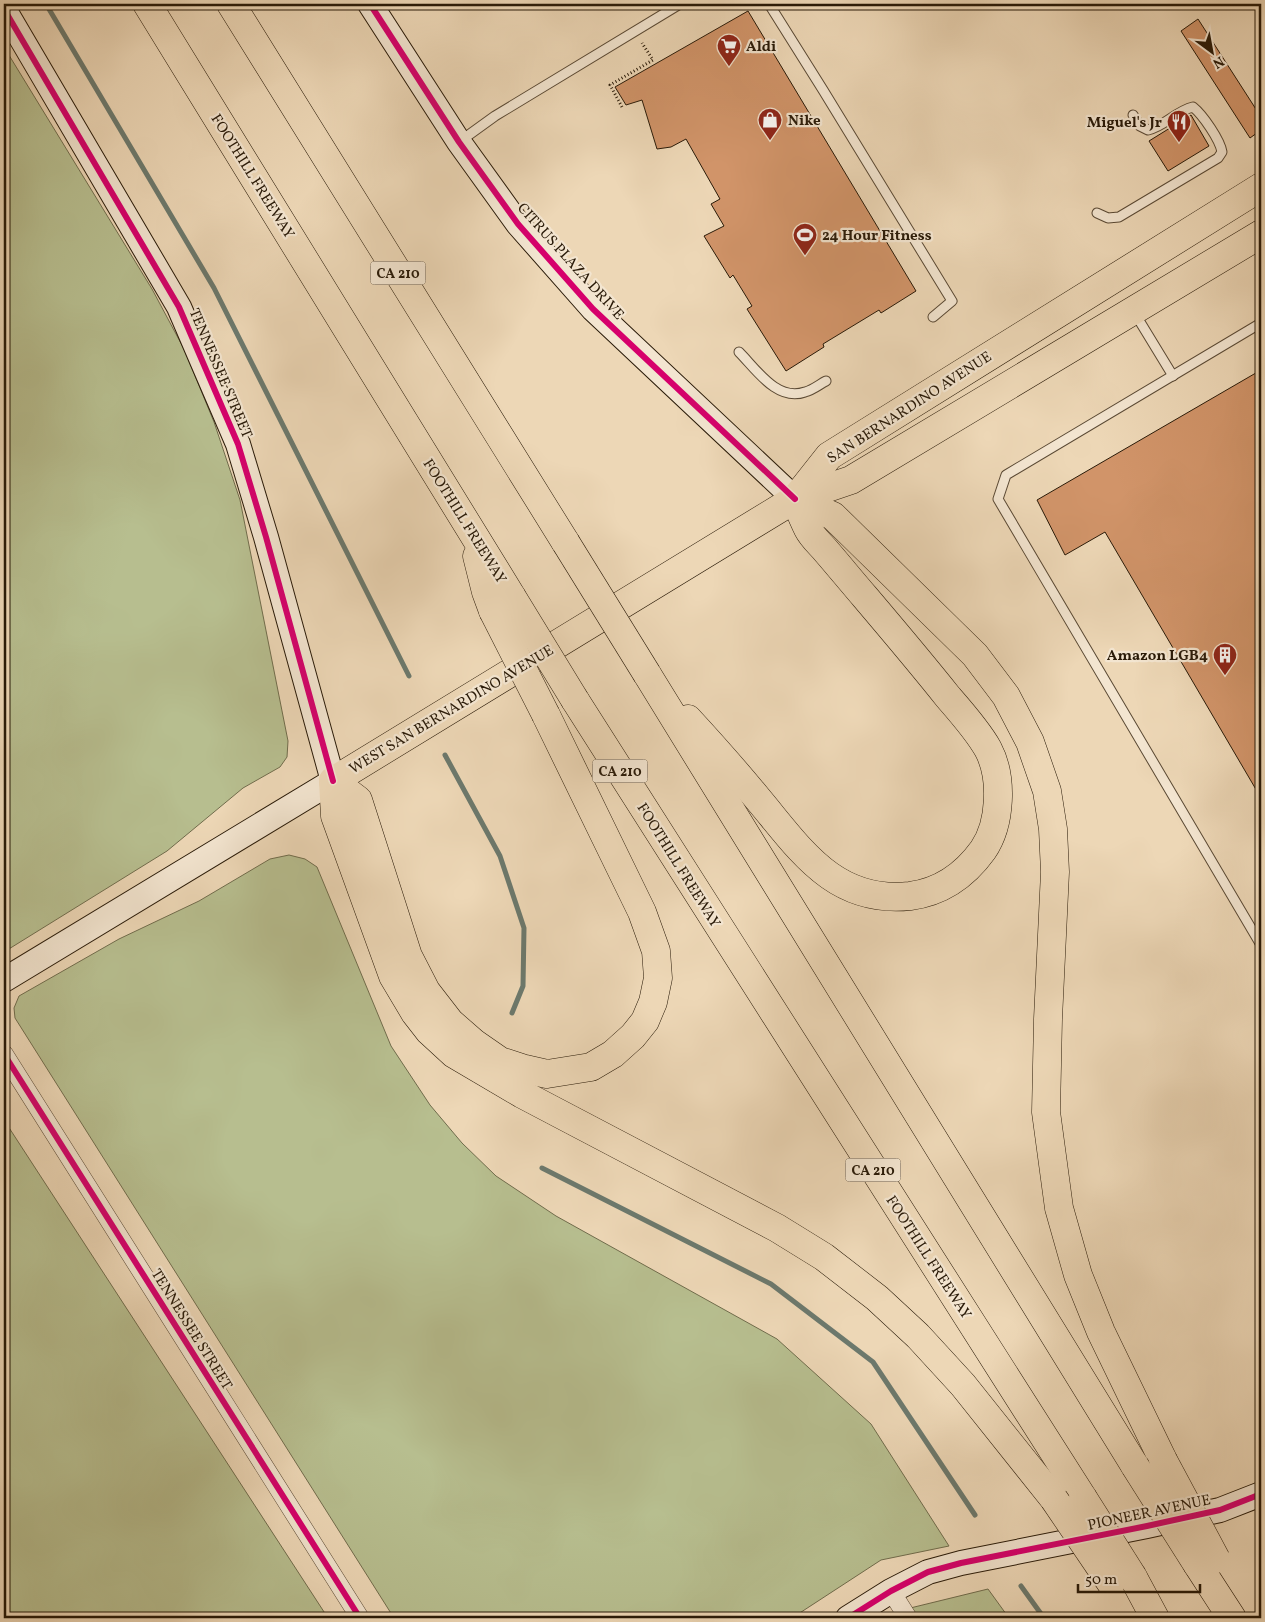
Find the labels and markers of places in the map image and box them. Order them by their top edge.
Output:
supermarket icon: Aldi [716,33,742,67]
place label: Aldi [746,37,776,58]
shop icon: Nike [757,107,783,141]
restaurant icon: Miguel's Jr [1166,109,1192,143]
place label: Nike [788,111,821,132]
place label: Miguel's Jr [1087,113,1162,134]
sports icon: 24 Hour Fitness [792,222,818,256]
place label: 24 Hour Fitness [822,226,932,247]
building icon: Amazon LGB4 [1212,642,1238,676]
place label: Amazon LGB4 [1107,646,1208,667]

